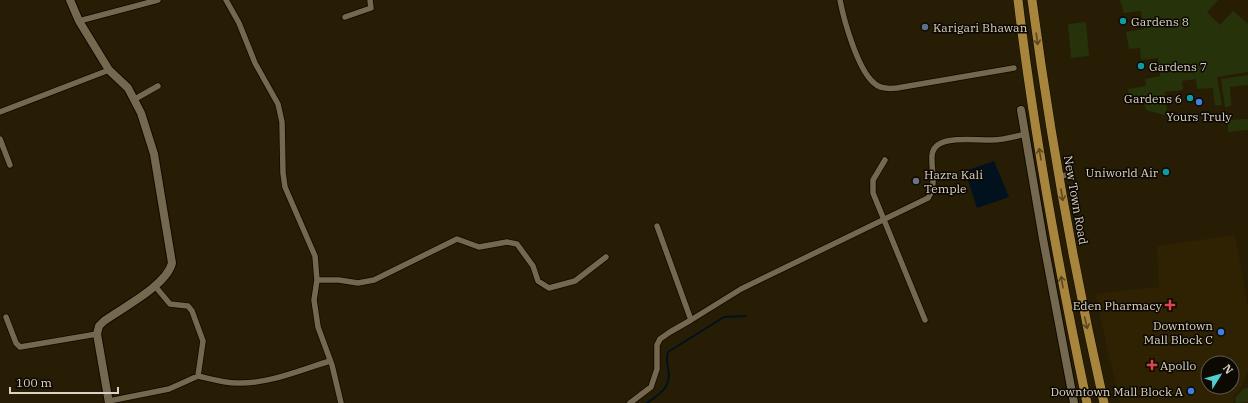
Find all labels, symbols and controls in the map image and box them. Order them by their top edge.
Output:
place label: Gardens 8 [1131,14,1189,29]
marker: Gardens 8 [1118,16,1128,26]
place label: Karigari Bhawan [933,20,1028,35]
marker: Karigari Bhawan [920,22,930,32]
one-way arrow [1033,32,1041,45]
place label: Gardens 7 [1149,59,1207,74]
marker: Gardens 7 [1136,61,1146,71]
place label: Gardens 6 [1124,91,1182,106]
marker: Gardens 6 [1185,93,1195,103]
marker: Yours Truly [1194,97,1204,107]
place label: Yours Truly [1166,109,1232,124]
one-way arrow [1036,148,1044,161]
street label: New Town Road [1061,154,1091,246]
place label: Uniworld Air [1085,165,1159,180]
place label: Hazra Kali Temple [924,167,983,196]
marker: Uniworld Air [1161,167,1171,177]
marker: Hazra Kali Temple [911,176,921,186]
one-way arrow [1059,188,1067,201]
one-way arrow [1058,276,1066,289]
place label: Eden Pharmacy [1073,298,1163,313]
marker: Eden Pharmacy [1165,300,1175,310]
one-way arrow [1082,316,1090,329]
place label: Downtown Mall Block C [1144,318,1213,347]
marker: Downtown Mall Block C [1216,327,1226,337]
north arrow [1200,355,1240,395]
place label: Apollo [1160,358,1197,373]
marker: Apollo [1147,360,1157,370]
text: N [1220,361,1236,377]
scale bar [10,369,118,395]
text: 100 m [16,375,52,390]
place label: Downtown Mall Block A [1050,384,1184,399]
marker: Downtown Mall Block A [1186,386,1196,396]

